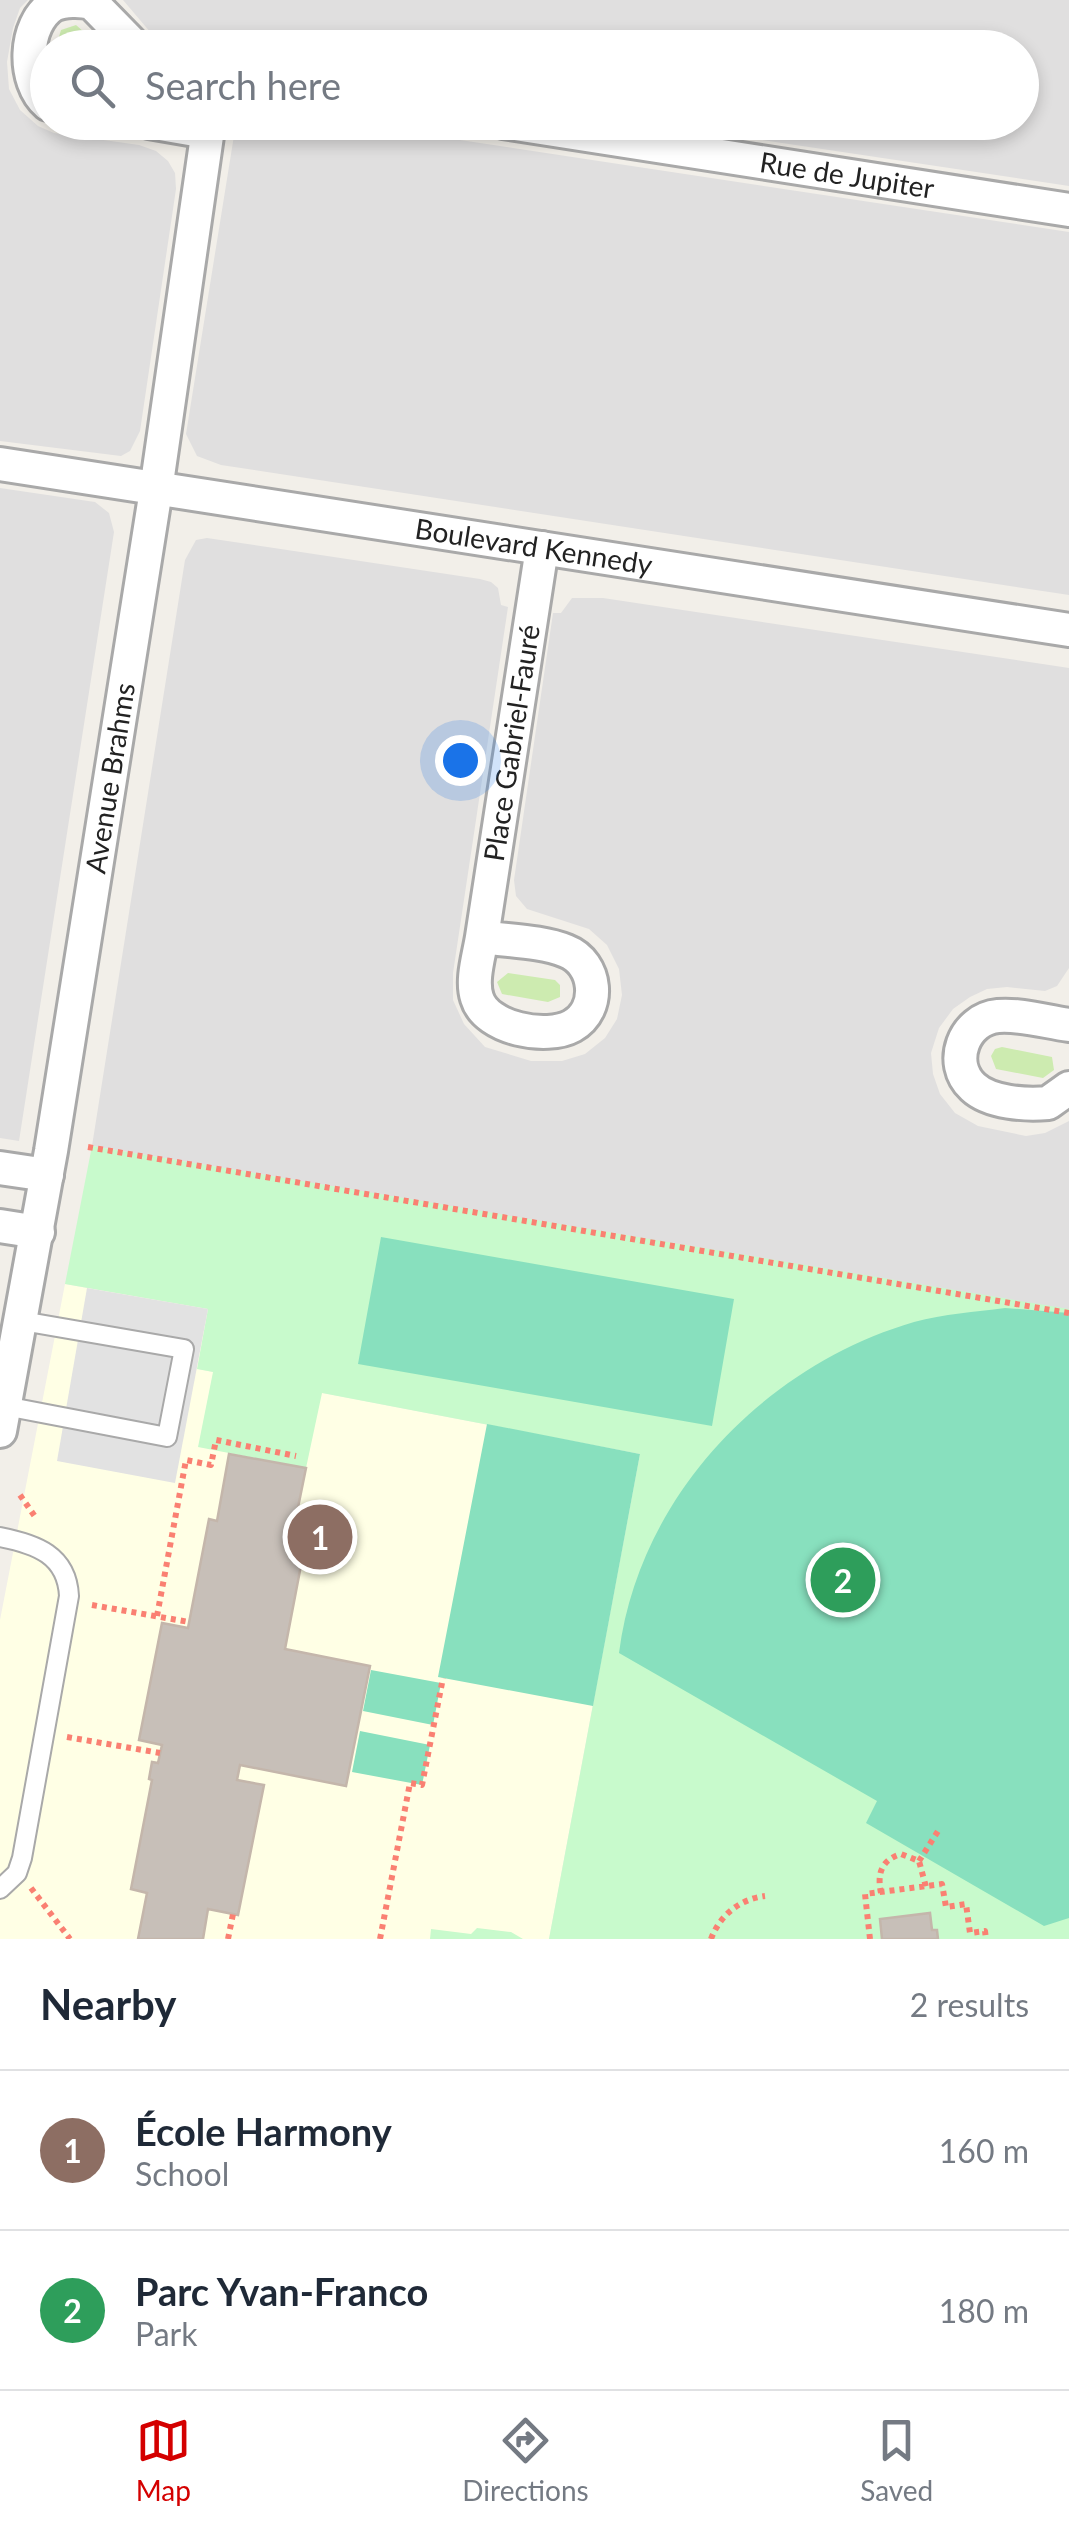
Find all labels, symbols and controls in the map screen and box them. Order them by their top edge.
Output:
search box [30,30,1039,140]
icon: search [65,58,120,113]
text: Search here [145,62,341,108]
street label: Rue de Jupiter [758,144,937,205]
street label: Boulevard Kennedy [413,511,655,581]
street label: Place Gabriel-Fauré [476,622,546,863]
street label: Avenue Brahms [77,680,141,876]
your location [435,735,486,786]
pin: 1 [288,1500,352,1574]
pin: 2 [810,1542,876,1618]
text: Nearby [40,1979,177,2029]
text: 2 results [910,1985,1029,2024]
text: École Harmony [135,2108,392,2154]
text: 1 [63,2131,82,2170]
text: 160 m [939,2131,1029,2170]
text: School [135,2154,229,2193]
text: Parc Yvan-Franco [135,2268,428,2314]
text: 2 [63,2291,82,2330]
text: 180 m [939,2291,1029,2330]
text: Park [135,2314,198,2353]
tab: Map [136,2413,191,2507]
tab: Directions [462,2413,589,2507]
tab: Saved [860,2413,933,2507]

